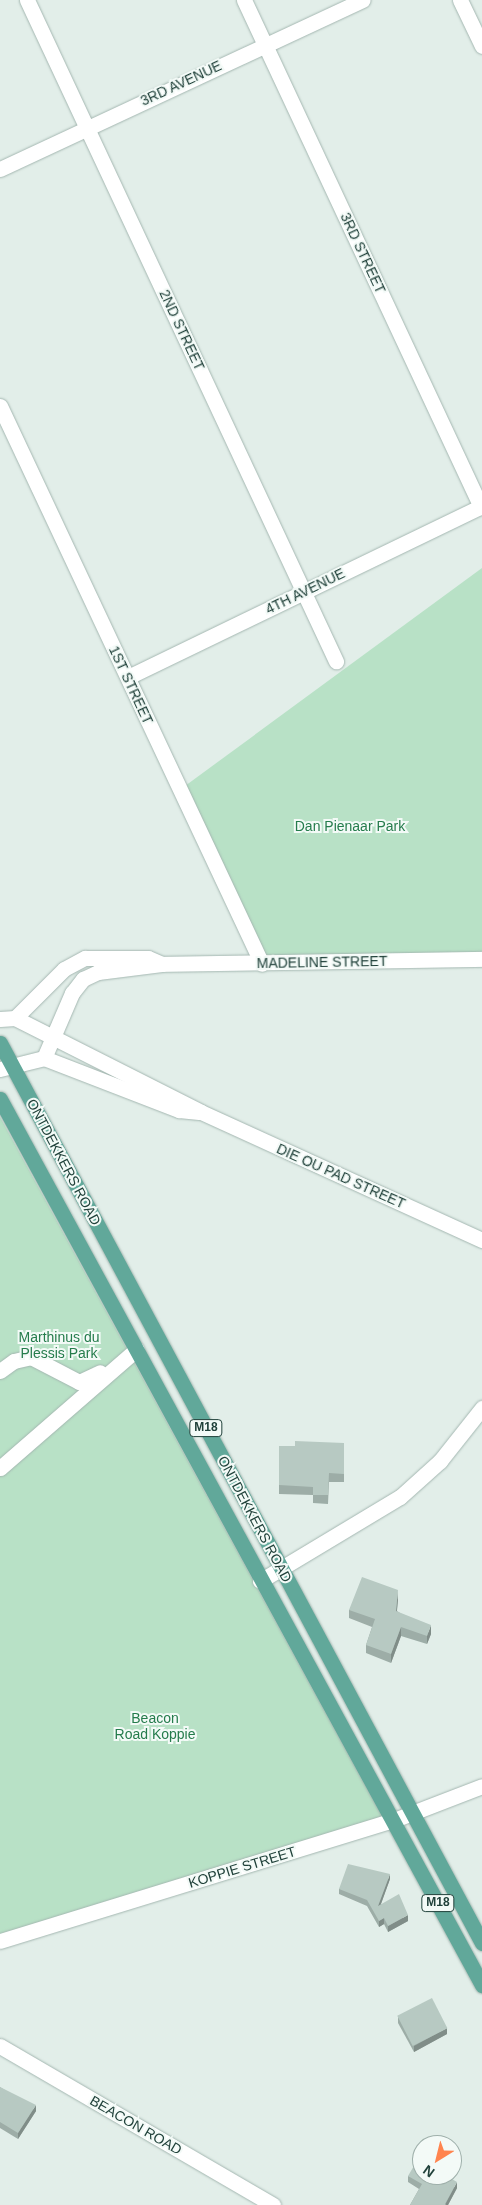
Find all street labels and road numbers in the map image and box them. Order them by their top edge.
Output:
street label: 3RD AVENUE [137,57,225,109]
street label: 3RD STREET [337,210,389,296]
street label: 2ND STREET [156,287,208,373]
street label: 4TH AVENUE [262,564,348,618]
street label: 1ST STREET [105,643,157,727]
street label: MADELINE STREET [257,952,387,972]
street label: ONTDEKKERS ROAD [24,1096,104,1228]
street label: DIE OU PAD STREET [274,1140,408,1212]
road number: M18 [188,1419,224,1438]
street label: ONTDEKKERS ROAD [215,1453,295,1585]
street label: KOPPIE STREET [186,1843,298,1891]
road number: M18 [420,1894,456,1912]
street label: BEACON ROAD [87,2092,185,2158]

